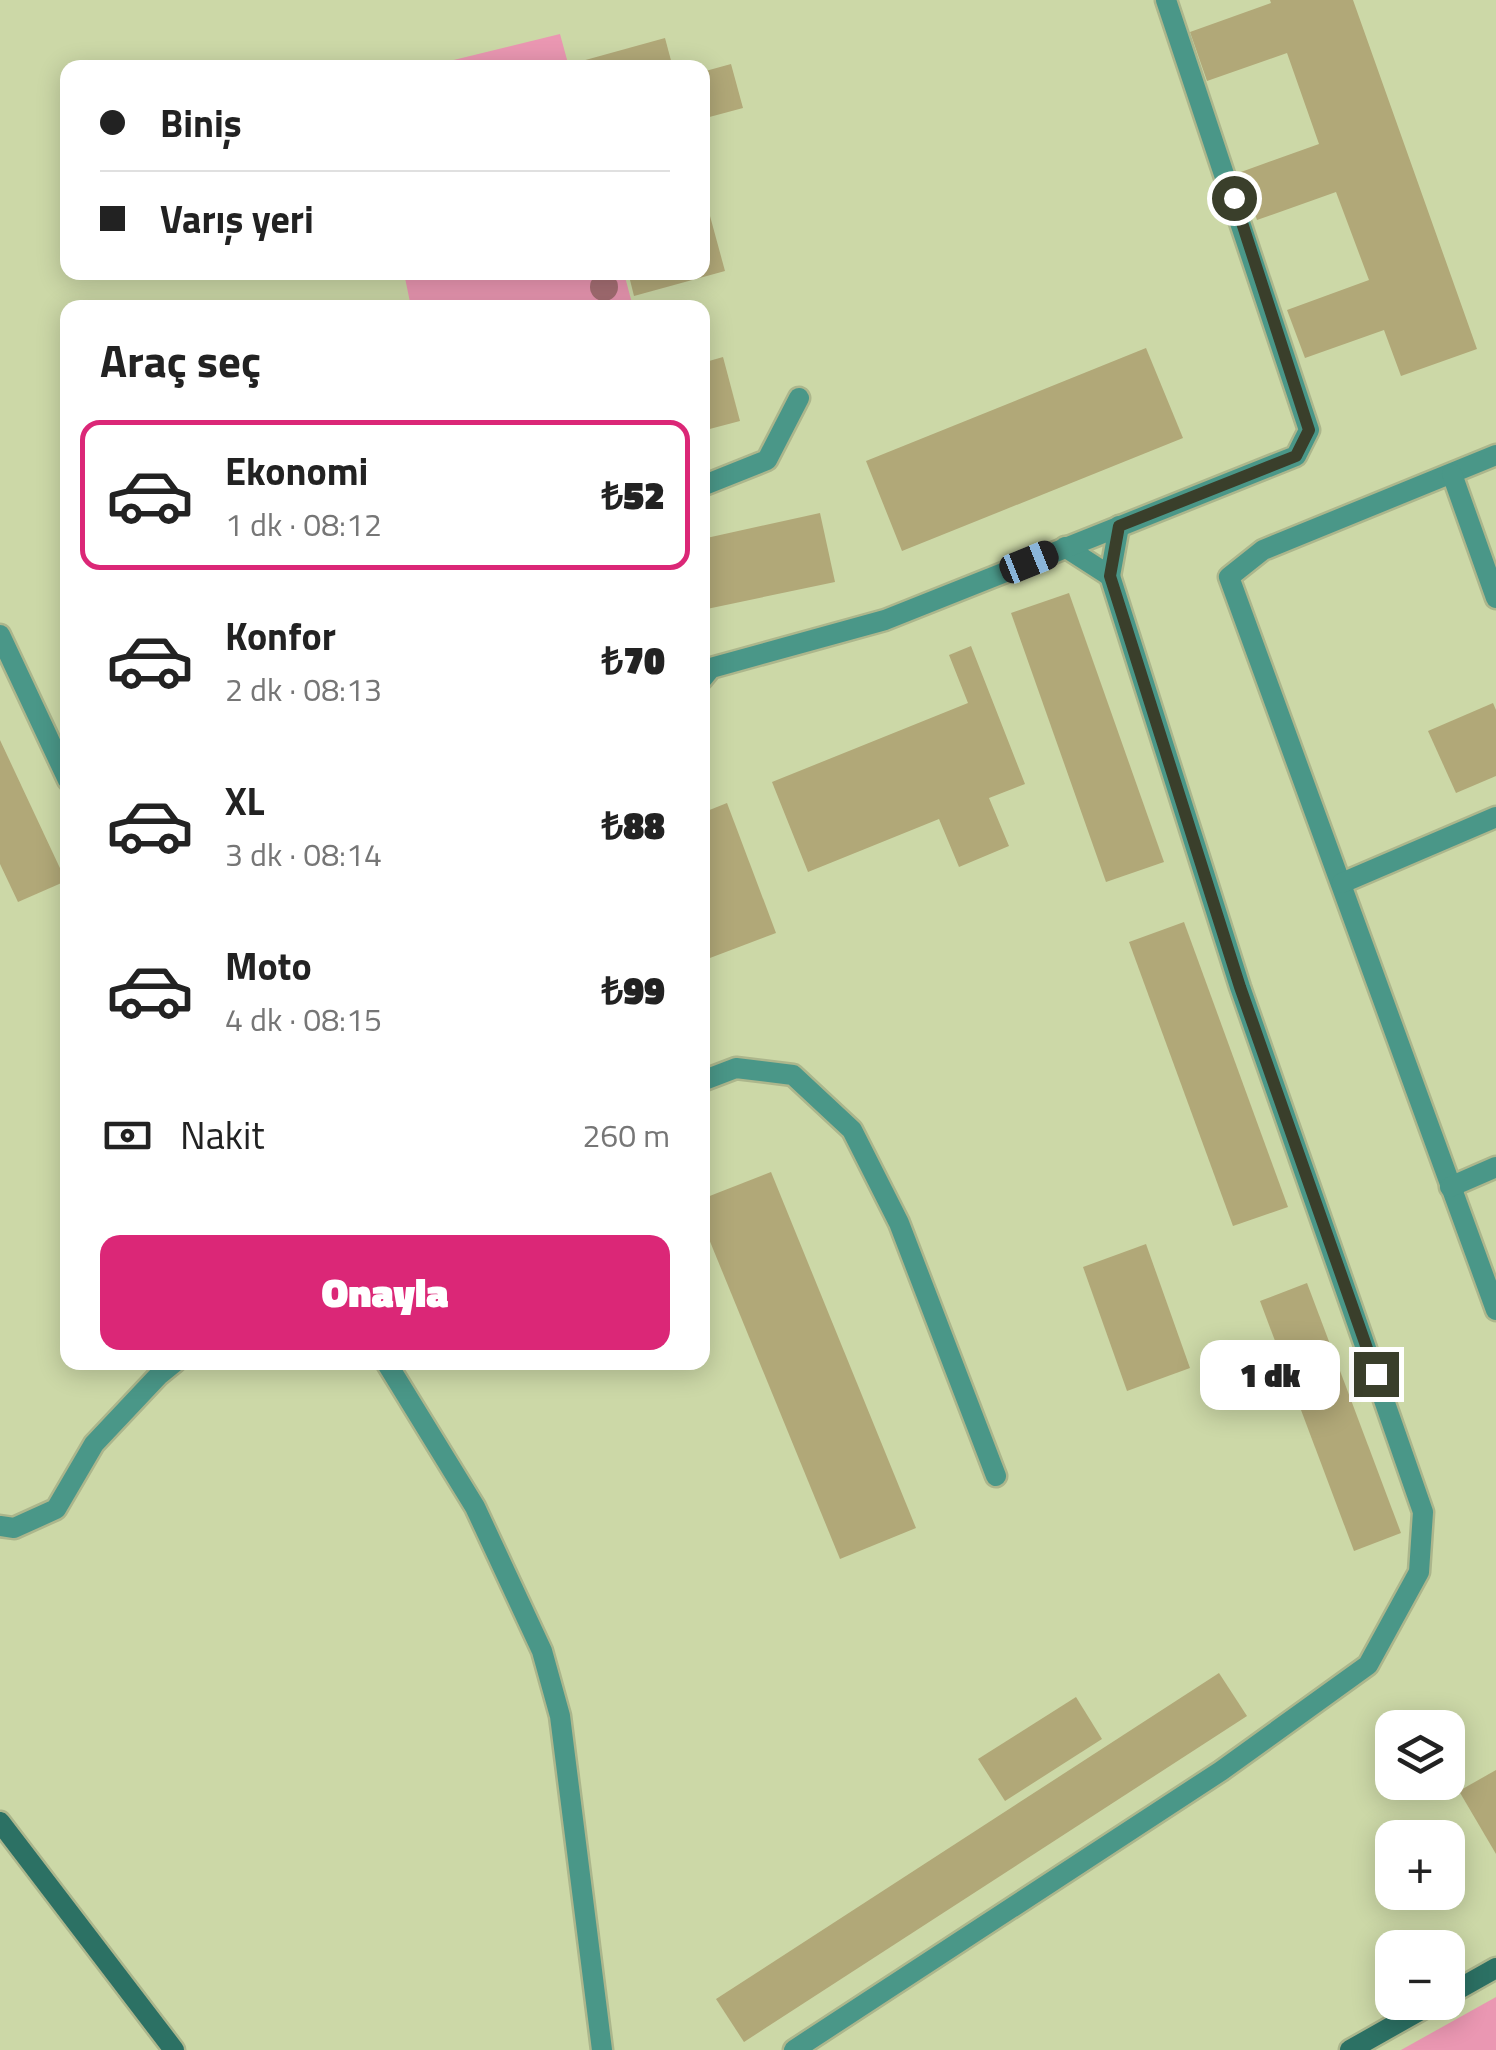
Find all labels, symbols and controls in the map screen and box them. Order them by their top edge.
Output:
text: Biniş [160,94,242,152]
route start [1212,176,1257,221]
text: Varış yeri [160,190,314,248]
text: Araç seç [100,326,261,394]
text: Ekonomi [225,442,368,500]
icon: car [105,450,195,540]
text: ₺52 [601,466,665,524]
text: 1 dk · 08:12 [225,500,382,548]
car [996,537,1062,587]
text: Konfor [225,607,336,665]
icon: car [105,615,195,705]
text: ₺70 [601,631,665,689]
text: 2 dk · 08:13 [225,665,382,713]
text: XL [225,772,265,830]
icon: car [105,780,195,870]
text: ₺88 [601,796,665,854]
text: 3 dk · 08:14 [225,830,382,878]
text: Moto [225,937,312,995]
icon: car [105,945,195,1035]
text: ₺99 [601,961,665,1019]
text: 4 dk · 08:15 [225,995,382,1043]
text: Nakit [180,1106,265,1164]
icon: cash [100,1108,155,1163]
text: 260 m [582,1111,670,1159]
button: Onayla [100,1235,670,1350]
callout: 1 dk [1201,1339,1341,1409]
text: 1 dk [1240,1351,1300,1399]
route end [1354,1352,1399,1397]
map controls [1375,1710,1465,2020]
button: layers [1375,1710,1465,1800]
button: + [1375,1820,1465,1910]
button: − [1375,1930,1465,2020]

